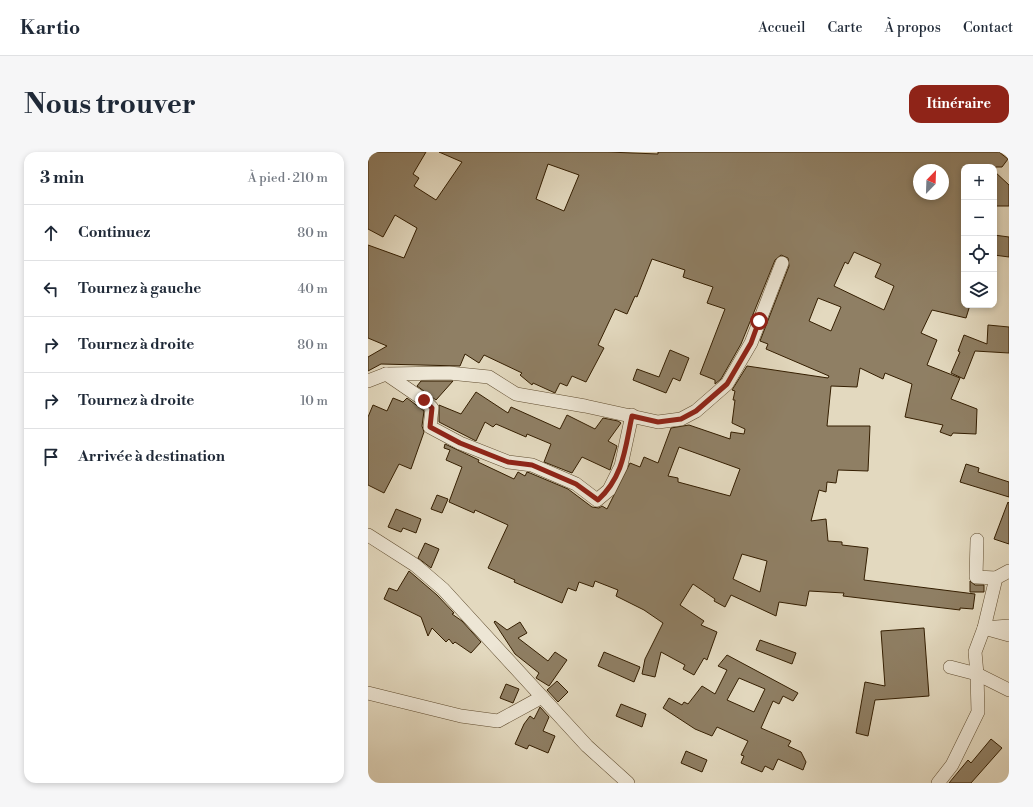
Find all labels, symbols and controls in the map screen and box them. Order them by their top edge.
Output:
text: Kartio [20,16,80,40]
text: Accueil [758,19,805,37]
text: Carte [827,19,862,37]
text: À propos [884,19,941,37]
text: Contact [963,19,1013,37]
button: Itinéraire [909,85,1009,123]
text: Nous trouver [24,87,196,122]
north arrow [913,164,949,200]
map controls [961,164,997,308]
button: + [961,164,997,200]
text: 3 min [40,167,84,189]
text: À pied · 210 m [248,170,328,186]
button: − [961,200,997,236]
icon: ahead [40,222,62,244]
text: Continuez [78,223,150,242]
text: 80 m [297,225,328,241]
button: locate [961,236,997,272]
button: layers [961,272,997,308]
icon: left [40,278,62,300]
text: Tournez à gauche [78,279,201,298]
text: 40 m [298,281,328,297]
route start [750,312,768,330]
icon: right [40,334,62,356]
text: Tournez à droite [78,335,194,354]
text: 80 m [297,337,328,353]
icon: right [40,390,62,412]
text: Tournez à droite [78,391,194,410]
route end [415,391,433,409]
text: 10 m [300,393,328,409]
icon: arrive [40,446,62,468]
text: Arrivée à destination [78,447,225,466]

